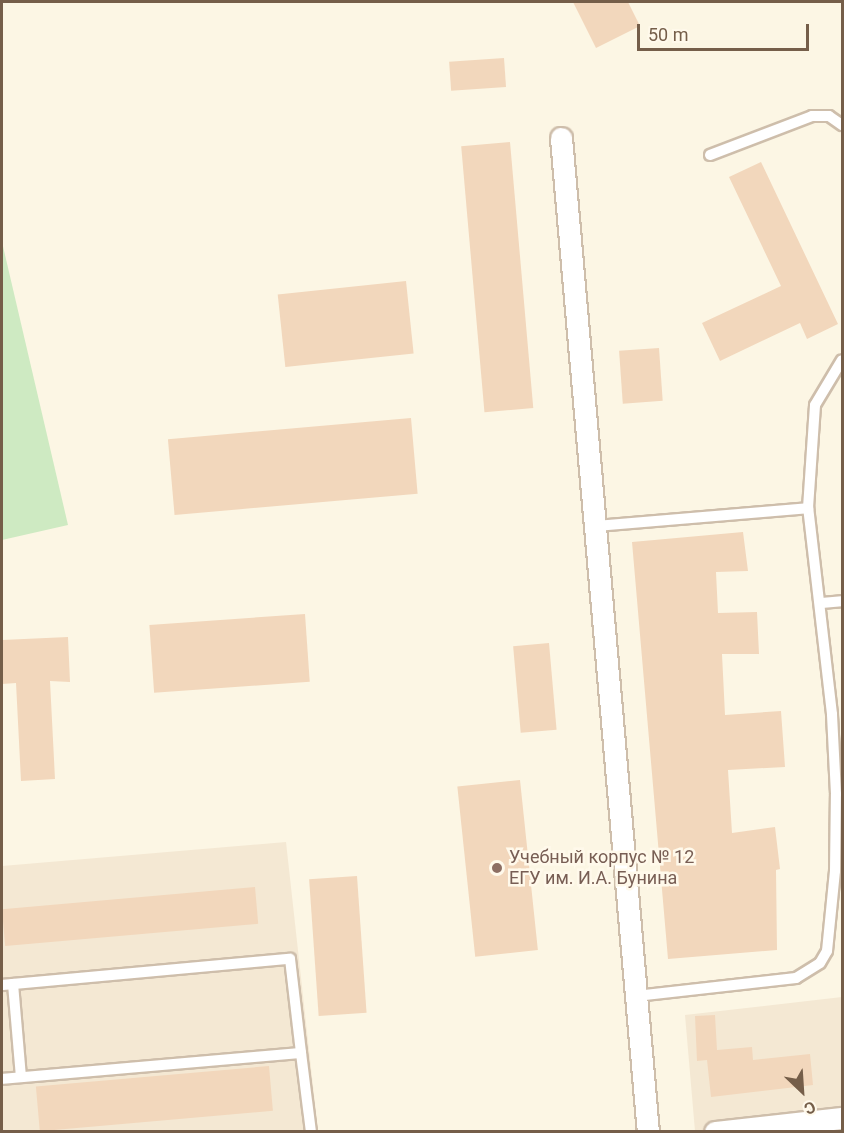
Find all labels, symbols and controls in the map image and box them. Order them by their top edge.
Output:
scale bar [640,12,812,50]
text: 50 m [648,24,688,45]
place label: Учебный корпус № 12 ЕГУ им. И.А. Бунина [509,847,694,890]
marker: Учебный корпус № 12 ЕГУ им. И.А. Бунина [490,861,504,875]
north arrow [772,1061,832,1121]
text: С [801,1097,819,1119]

